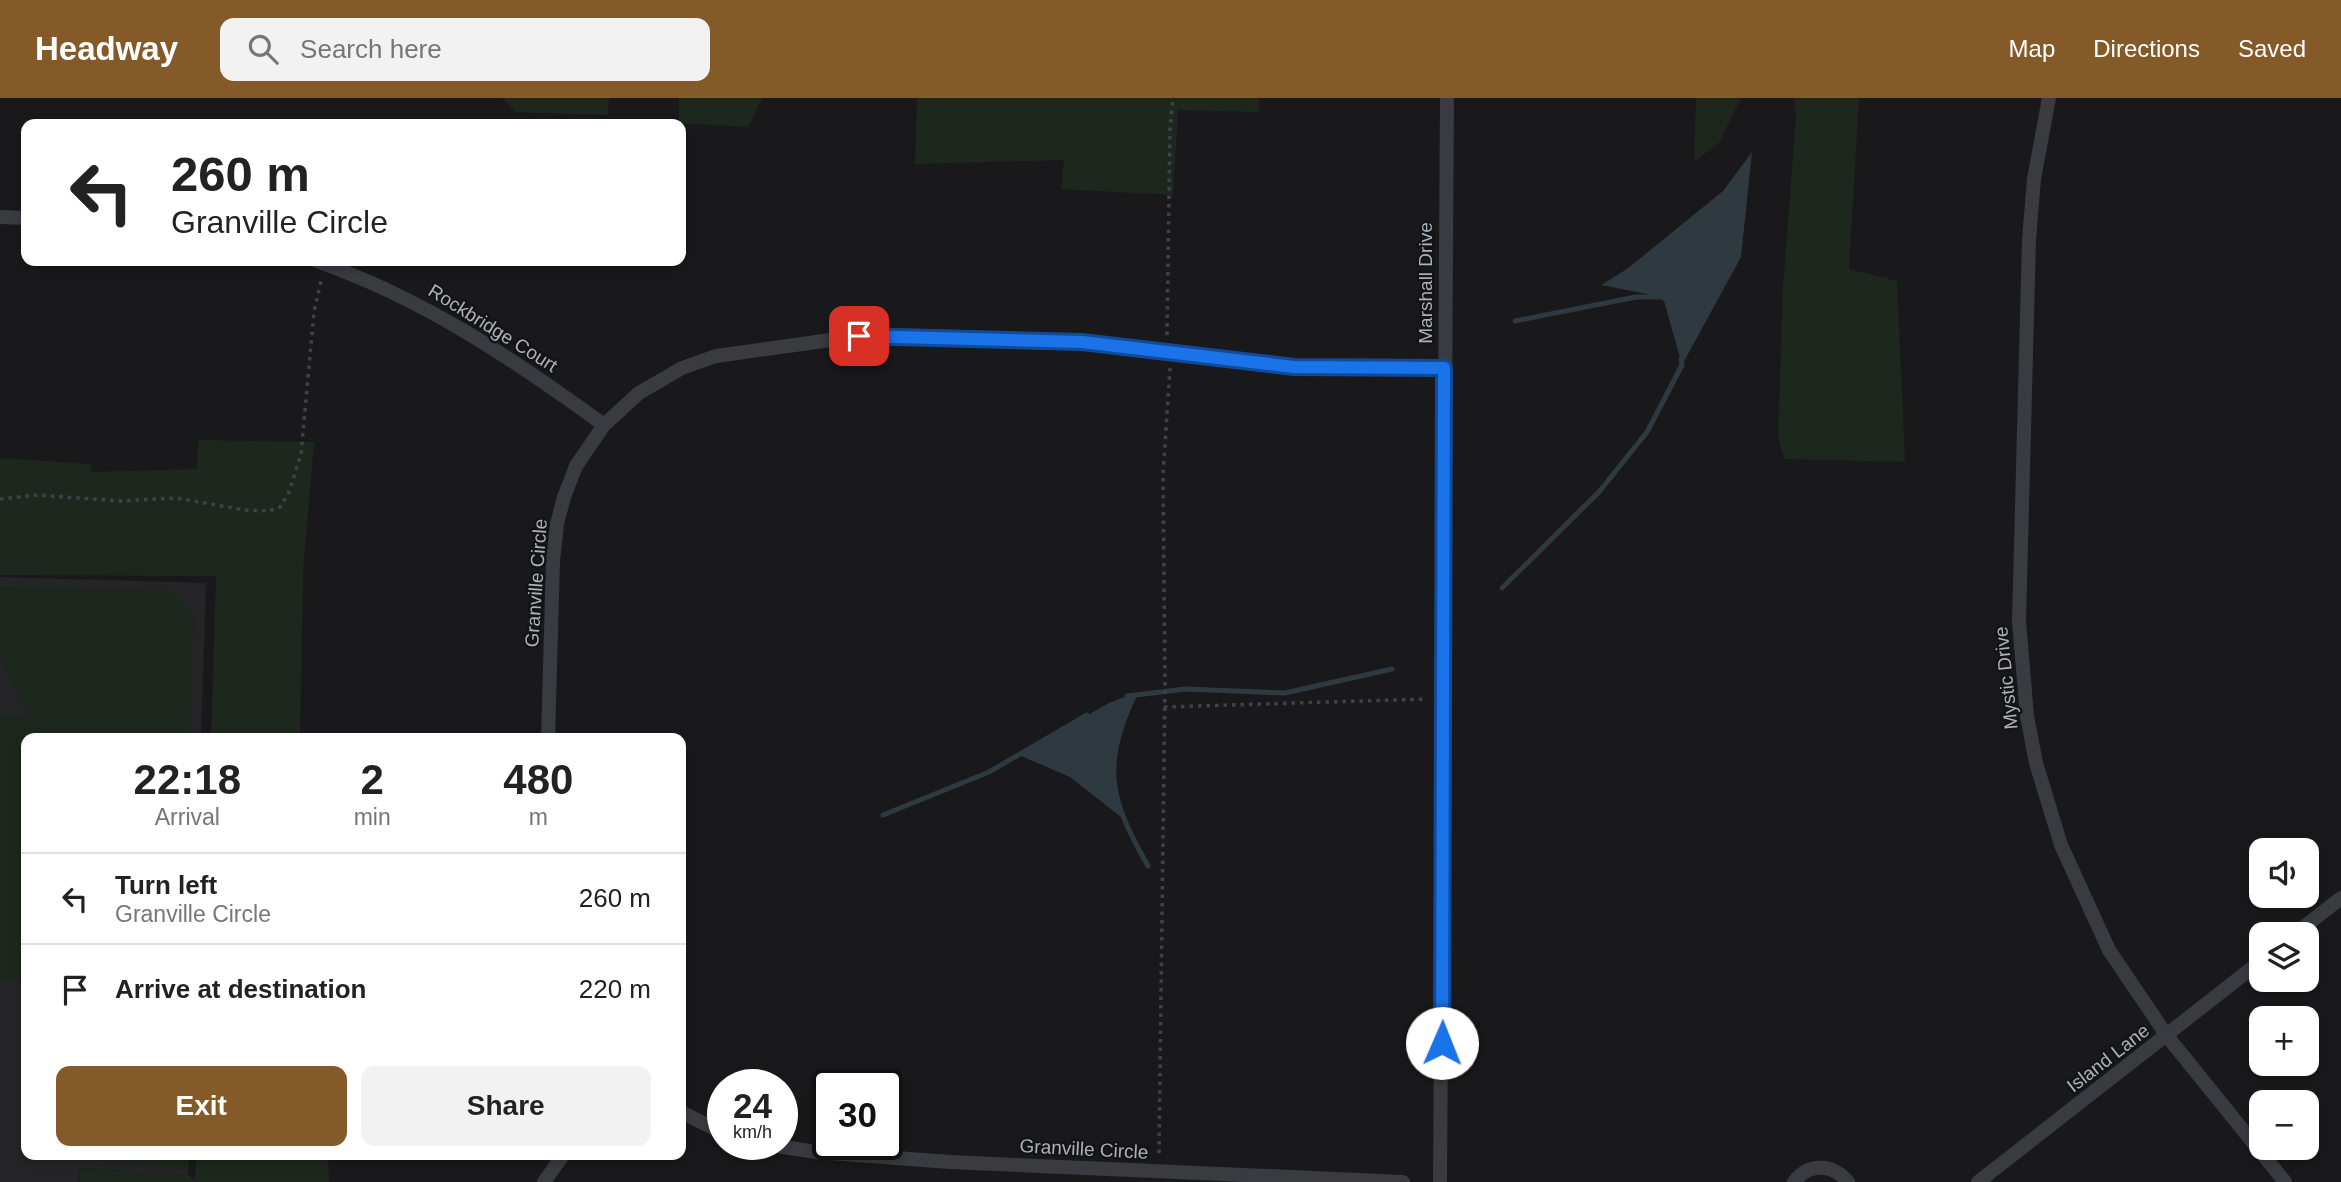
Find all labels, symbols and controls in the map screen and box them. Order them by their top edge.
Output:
search box [220,18,710,81]
text: Headway [35,30,178,67]
icon: search [244,30,282,68]
text: Search here [300,34,442,64]
text: Map [2009,35,2055,62]
text: Directions [2093,35,2200,62]
text: Saved [2238,35,2306,62]
icon: left [56,147,147,238]
text: 260 m [171,147,310,201]
text: Granville Circle [171,204,388,240]
street label: Marshall Drive [1415,222,1436,344]
street label: Rockbridge Court [425,280,562,376]
pin [829,306,889,366]
icon: arrive [840,317,878,355]
street label: Granville Circle [521,518,551,648]
street label: Mystic Drive [1990,625,2022,731]
text: 22:18 [134,756,241,803]
text: 2 [360,756,384,803]
text: 480 [503,756,573,803]
text: Arrival [155,804,220,830]
text: min [354,804,391,830]
text: m [529,804,548,830]
map controls [2249,838,2319,1160]
button: sound [2249,838,2319,908]
text: Turn left [115,870,217,900]
icon: left [56,880,94,918]
text: 260 m [579,883,651,913]
text: Granville Circle [115,901,271,927]
button: layers [2249,922,2319,992]
icon: arrive [56,971,94,1009]
text: Arrive at destination [115,974,366,1004]
text: 220 m [579,974,651,1004]
position arrow [1405,1006,1479,1080]
button: + [2249,1006,2319,1076]
street label: Island Lane [2063,1019,2153,1097]
button: Exit [56,1066,347,1146]
button: Share [361,1066,651,1146]
speed limit sign: 30 [812,1069,903,1160]
text: 24 [733,1086,772,1125]
button: − [2249,1090,2319,1160]
text: km/h [733,1122,772,1142]
street label: Granville Circle [1019,1135,1149,1163]

